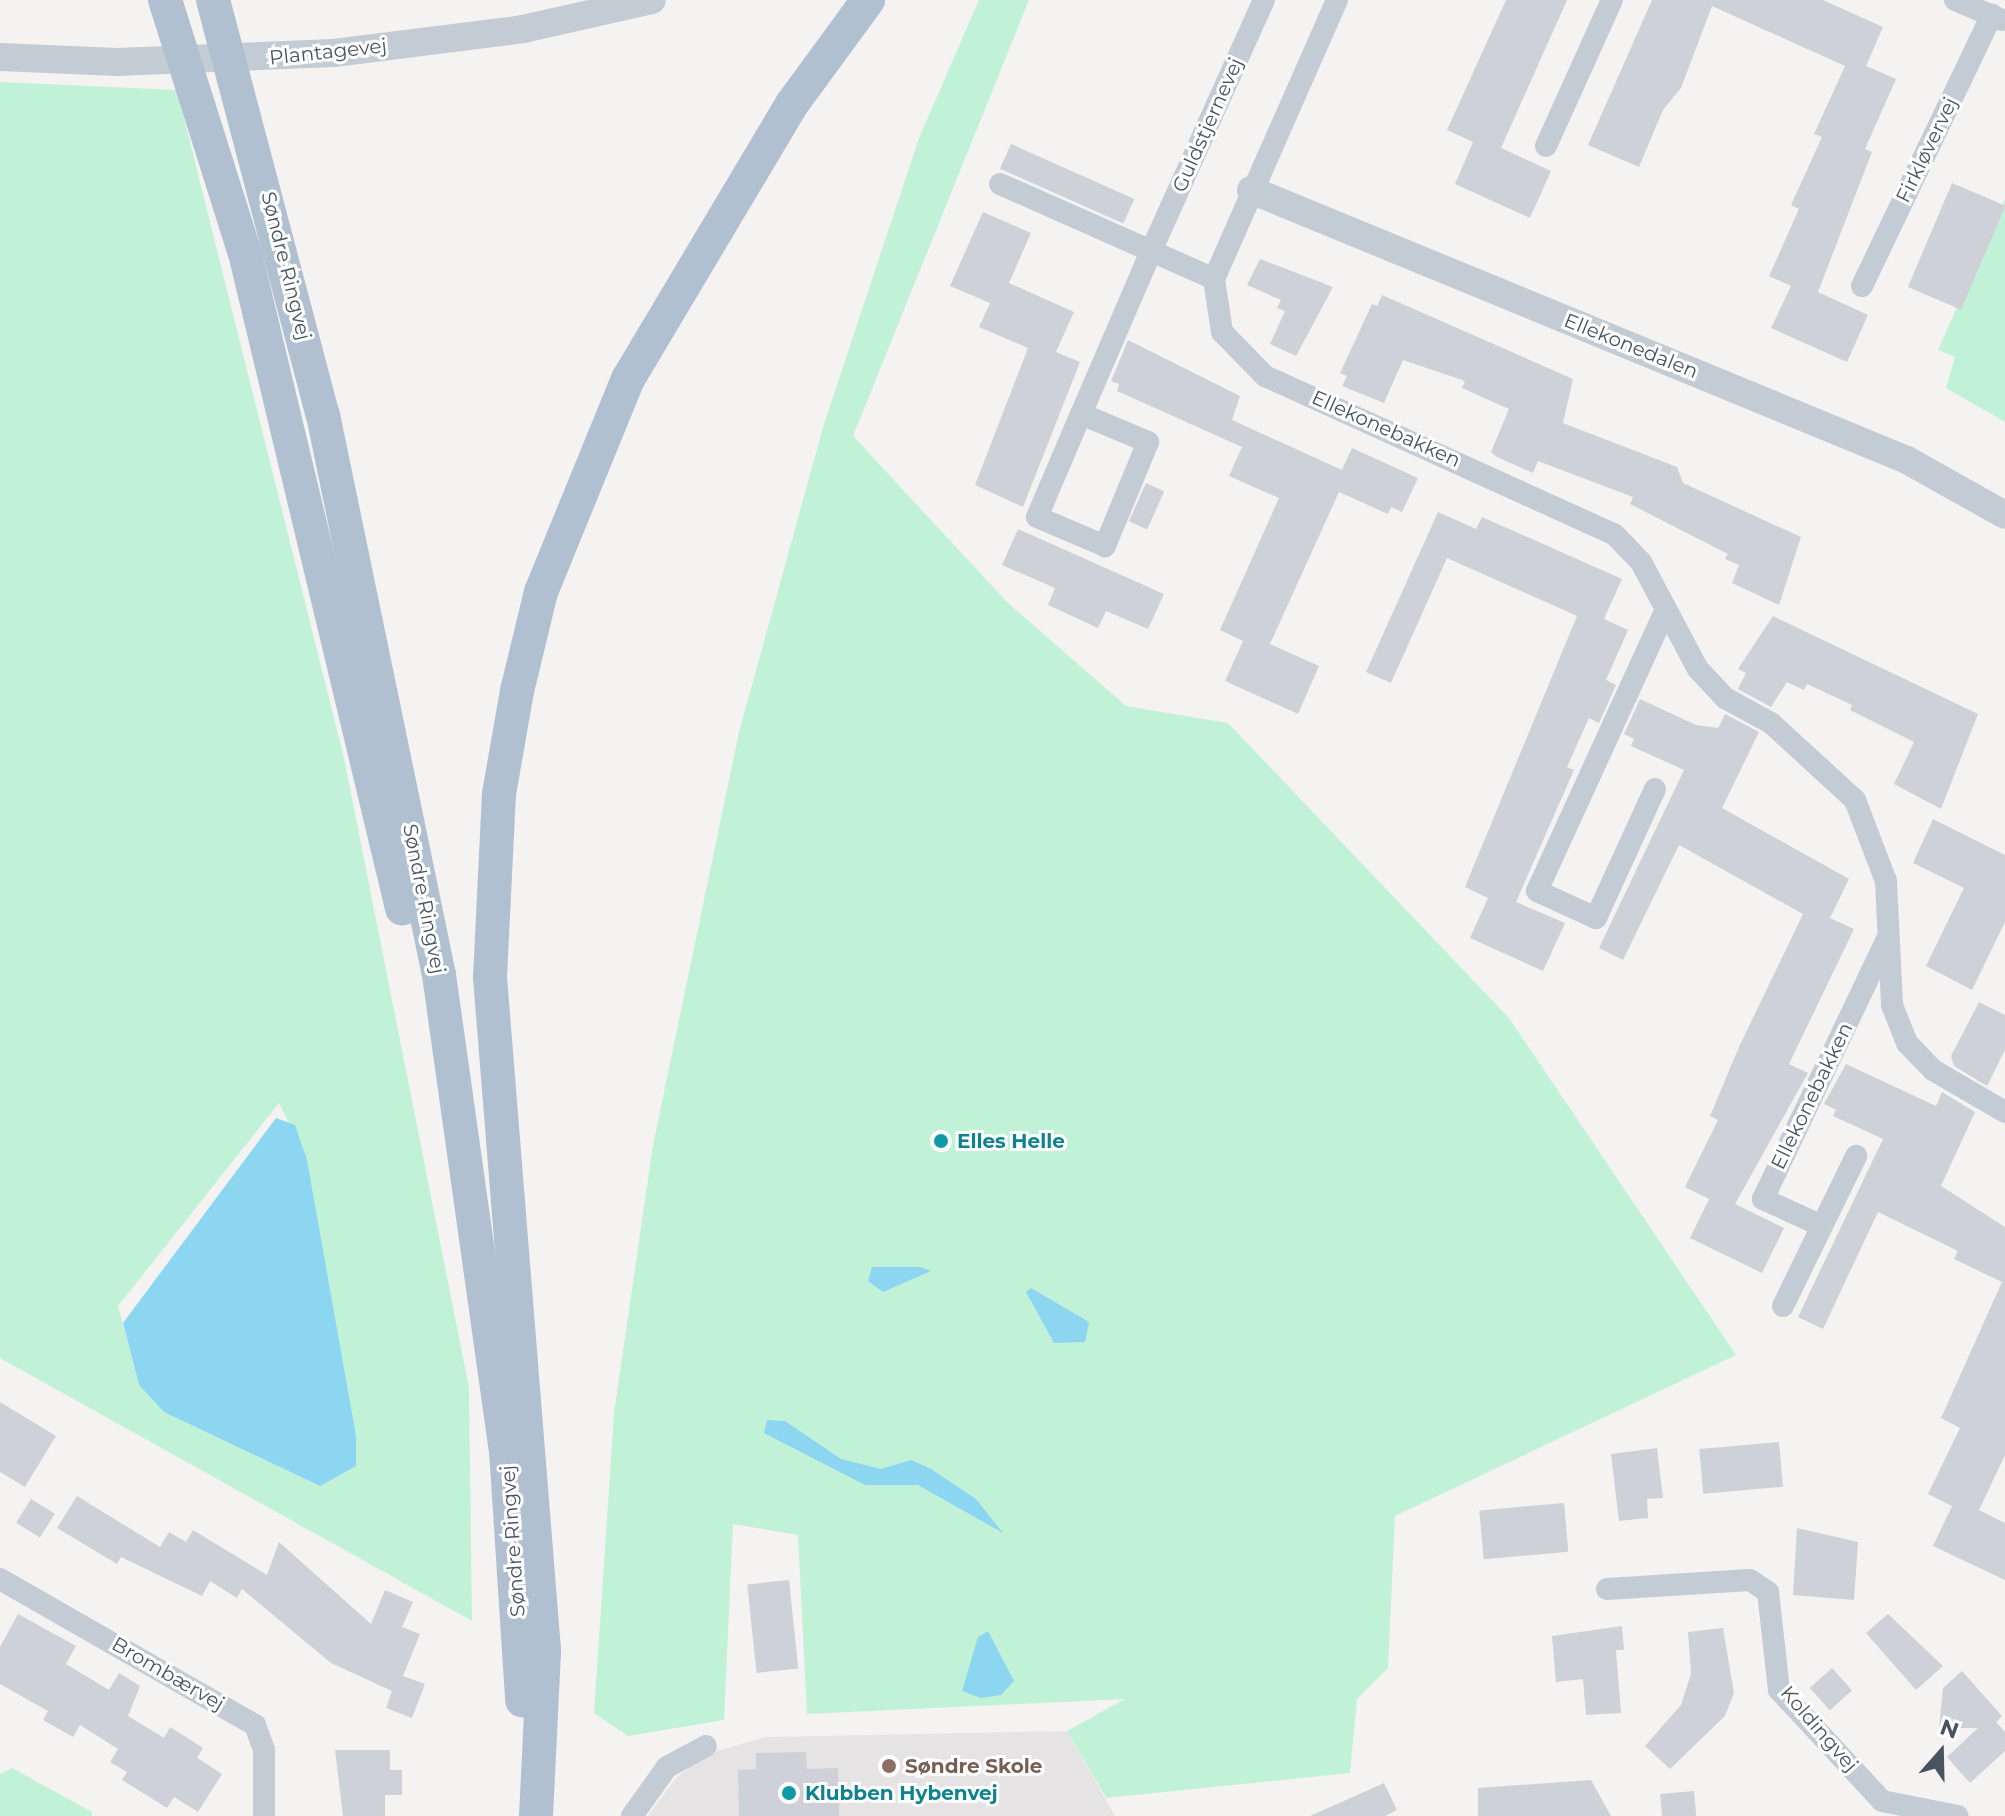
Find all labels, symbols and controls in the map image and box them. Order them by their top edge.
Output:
street label: Plantagevej [268,34,388,70]
street label: Guldstjernevej [1168,54,1248,196]
street label: Firkløvervej [1891,93,1963,207]
street label: Søndre Ringvej [256,189,316,343]
street label: Ellekonedalen [1561,308,1701,384]
street label: Ellekonebakken [1308,385,1464,473]
street label: Søndre Ringvej [398,822,450,976]
street label: Ellekonebakken [1766,1019,1858,1173]
place label: Elles Helle [957,1129,1065,1153]
marker: Elles Helle [932,1132,950,1150]
street label: Søndre Ringvej [496,1464,530,1618]
street label: Brombærvej [107,1632,229,1716]
street label: Koldingvej [1775,1681,1863,1777]
north arrow [1901,1712,1981,1792]
text: N [1936,1713,1962,1745]
place label: Søndre Skole [905,1754,1042,1778]
marker: Søndre Skole [880,1757,898,1775]
place label: Klubben Hybenvej [805,1781,998,1805]
marker: Klubben Hybenvej [780,1784,798,1802]

